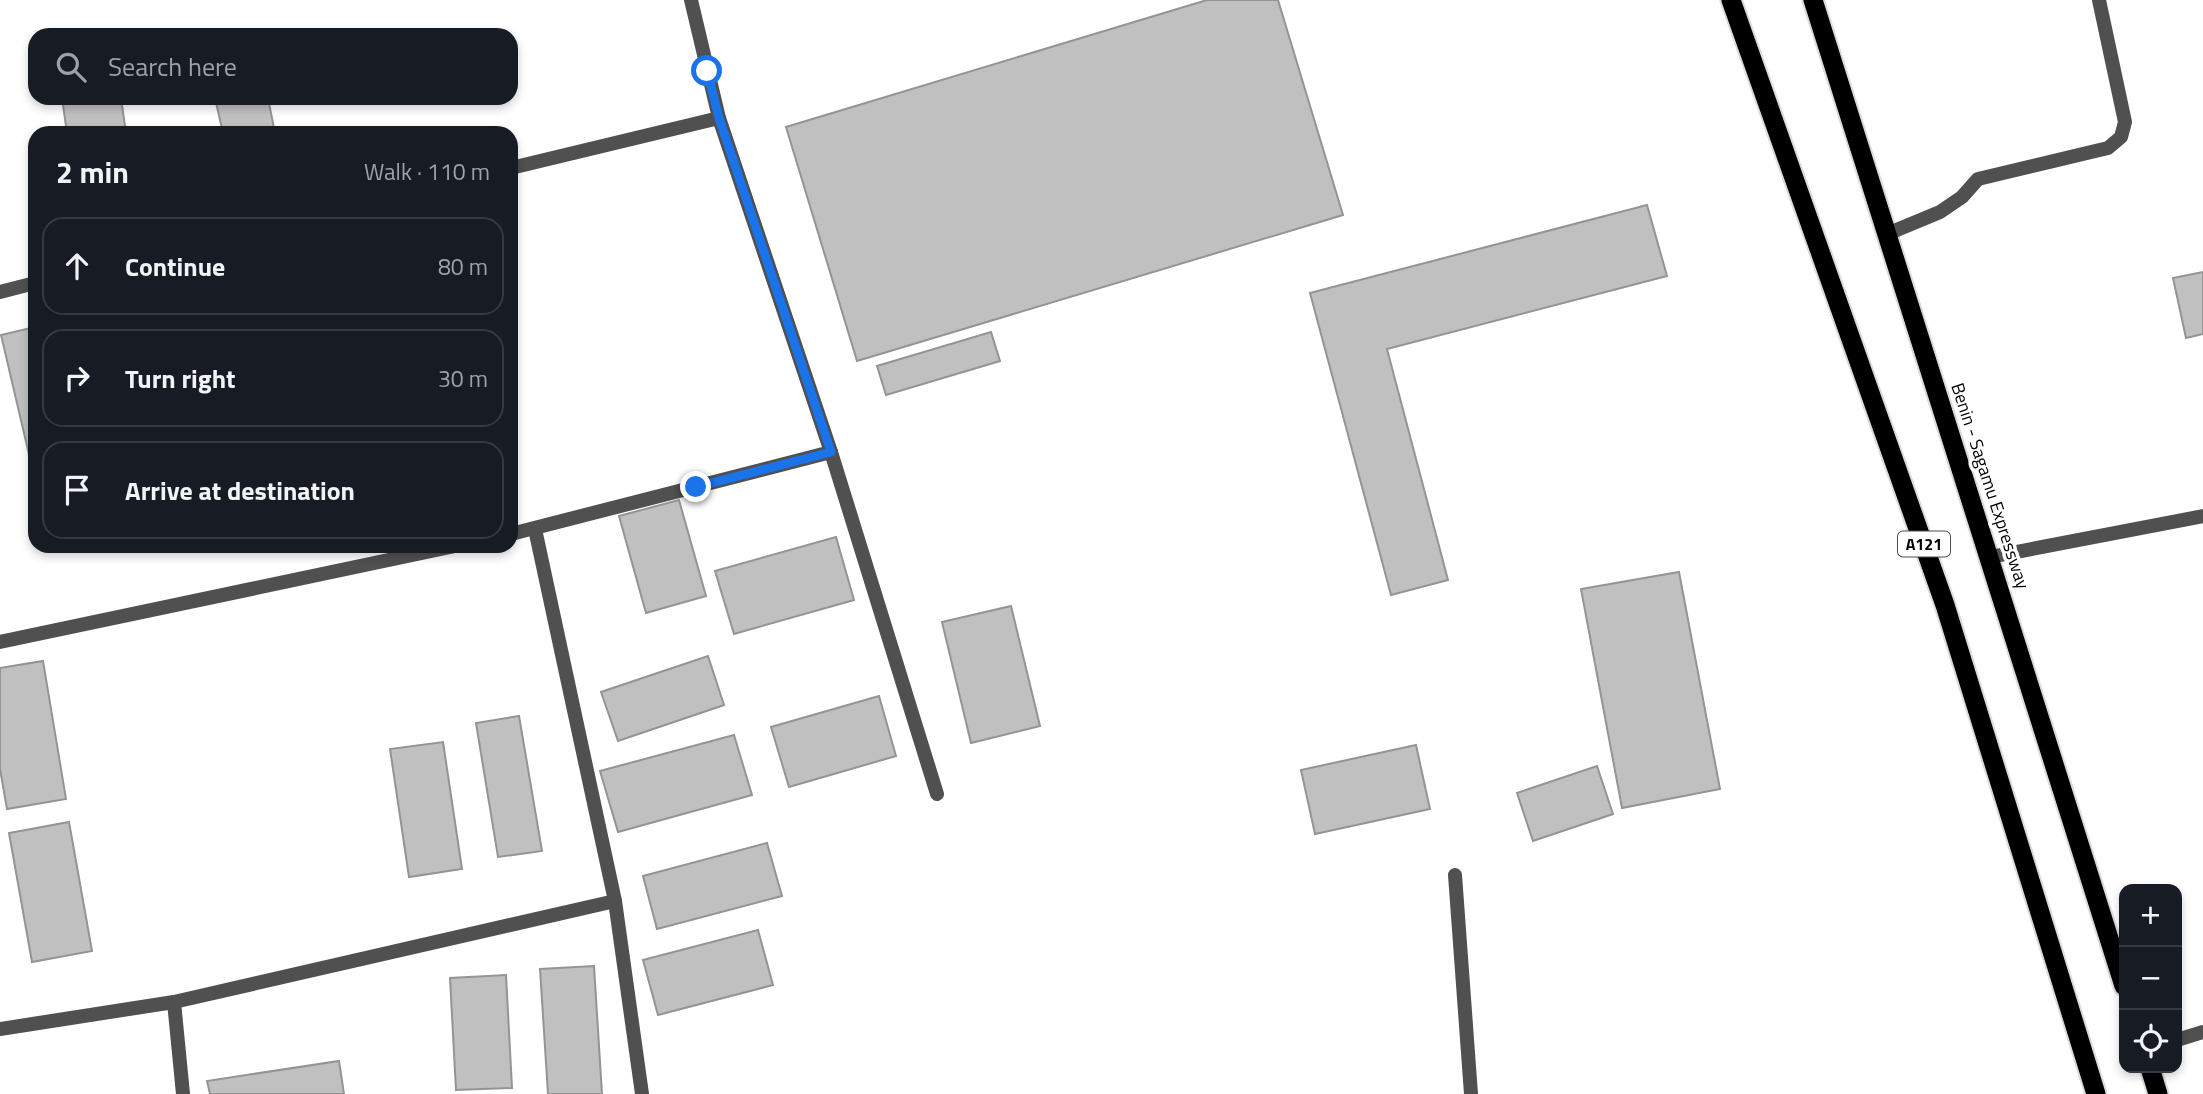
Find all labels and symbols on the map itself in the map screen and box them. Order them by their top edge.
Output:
route start [691,55,722,86]
street label: Benin - Sagamu Expressway [1944,379,2037,593]
route end [680,471,711,502]
road number: A121 [1898,531,1950,556]

